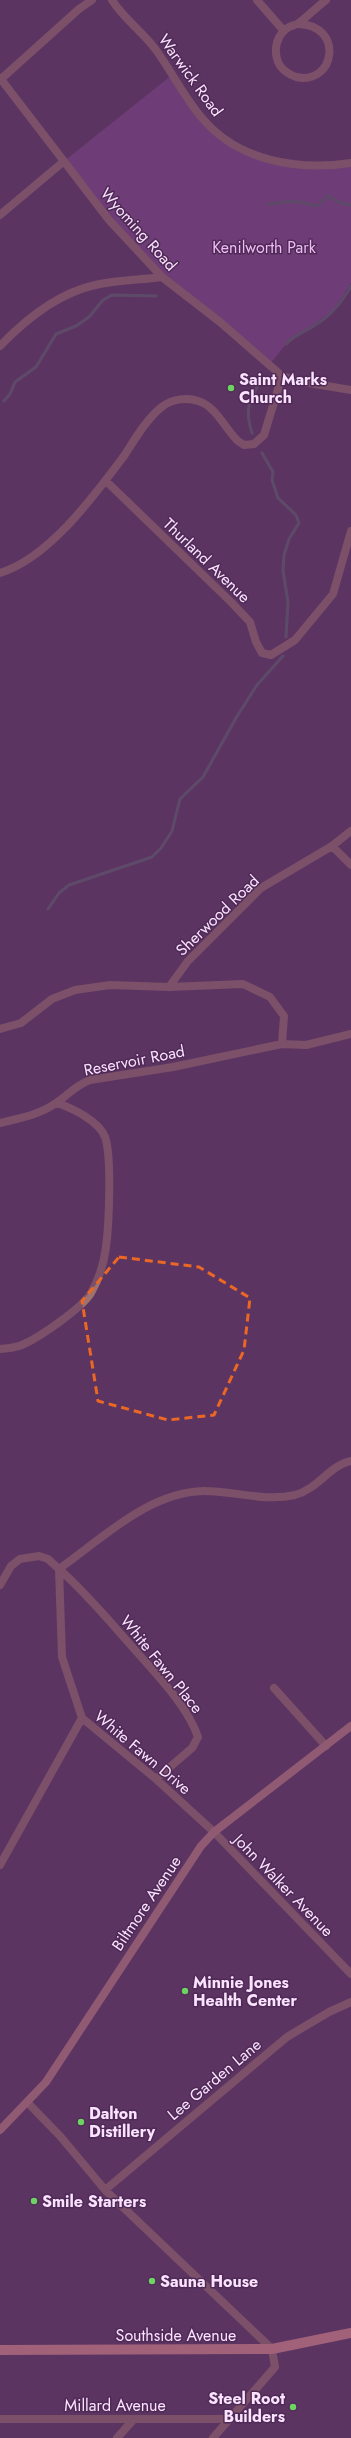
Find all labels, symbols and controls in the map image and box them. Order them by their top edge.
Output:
street label: Warwick Road [153,29,228,121]
street label: Wyoming Road [95,183,182,276]
park label: Kenilworth Park [212,236,317,259]
place label: Saint Marks Church [239,368,327,409]
marker: Saint Marks Church [226,383,236,393]
street label: Thurland Avenue [158,513,255,608]
street label: Sherwood Road [171,870,264,961]
street label: Reservoir Road [82,1039,187,1082]
street label: White Fawn Place [115,1610,208,1718]
street label: White Fawn Drive [89,1705,196,1800]
street label: John Walker Avenue [227,1827,339,1942]
street label: Biltmore Avenue [106,1851,187,1955]
place label: Minnie Jones Health Center [193,1971,298,2012]
marker: Minnie Jones Health Center [180,1986,190,1996]
street label: Lee Garden Lane [162,2033,266,2126]
place label: Dalton Distillery [89,2102,156,2143]
marker: Dalton Distillery [76,2117,86,2127]
place label: Smile Starters [42,2190,146,2213]
marker: Smile Starters [29,2196,39,2206]
place label: Sauna House [160,2270,258,2293]
marker: Sauna House [147,2276,157,2286]
street label: Southside Avenue [116,2324,236,2347]
place label: Steel Root Builders [208,2387,286,2428]
street label: Millard Avenue [64,2394,166,2417]
marker: Steel Root Builders [288,2402,298,2412]

